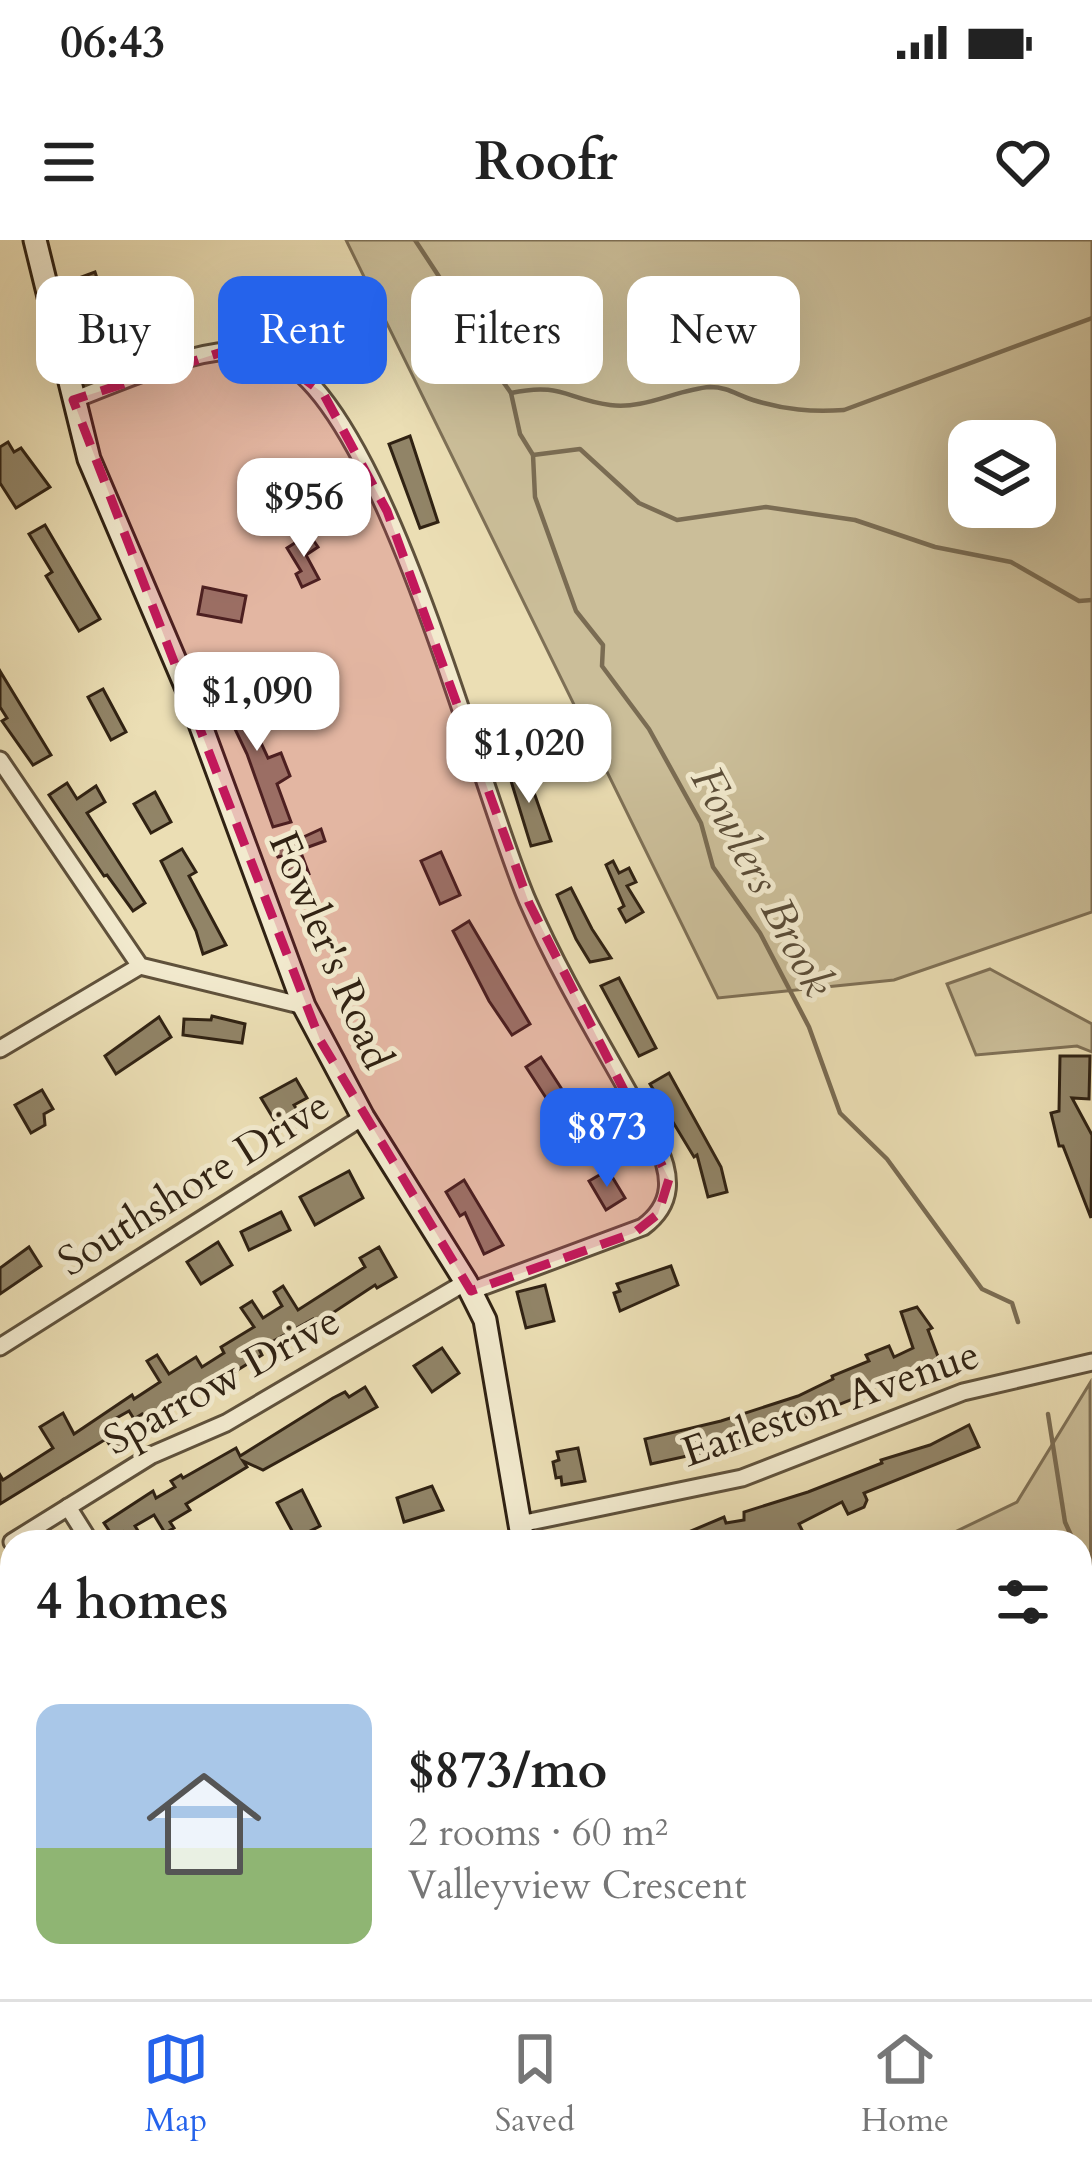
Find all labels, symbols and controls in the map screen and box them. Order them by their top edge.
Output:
text: 06:43 [60,12,165,73]
text: Roofr [474,126,618,199]
icon: menu [36,129,102,195]
icon: heart [990,129,1056,195]
chip: Buy [36,276,194,384]
chip: Rent [218,276,387,384]
chip: Filters [411,276,603,384]
chip: New [627,276,800,384]
map controls [948,420,1056,528]
button: layers [948,420,1056,528]
pin: $956 [233,458,375,560]
text: $956 [264,470,344,523]
pin: $1,090 [159,652,355,754]
text: $1,090 [201,664,313,717]
pin: $1,020 [431,704,627,806]
text: $1,020 [473,716,585,769]
water label: Fowlers Brook [676,756,849,1008]
street label: Fowler's Road [255,823,406,1078]
street label: Southshore Drive [47,1077,340,1290]
pin: $873 [536,1088,678,1190]
text: $873 [567,1100,647,1153]
street label: Sparrow Drive [94,1292,350,1469]
street label: Earleston Avenue [674,1326,987,1481]
text: 4 homes [36,1567,228,1637]
icon: filters [990,1569,1056,1635]
text: $873/mo [408,1736,607,1806]
icon: home [132,1752,276,1896]
text: 2 rooms · 60 m² [408,1806,668,1859]
text: Valleyview Crescent [408,1859,747,1912]
tab: Map [143,2026,209,2143]
tab: Saved [495,2026,575,2143]
tab: Home [861,2026,949,2143]

